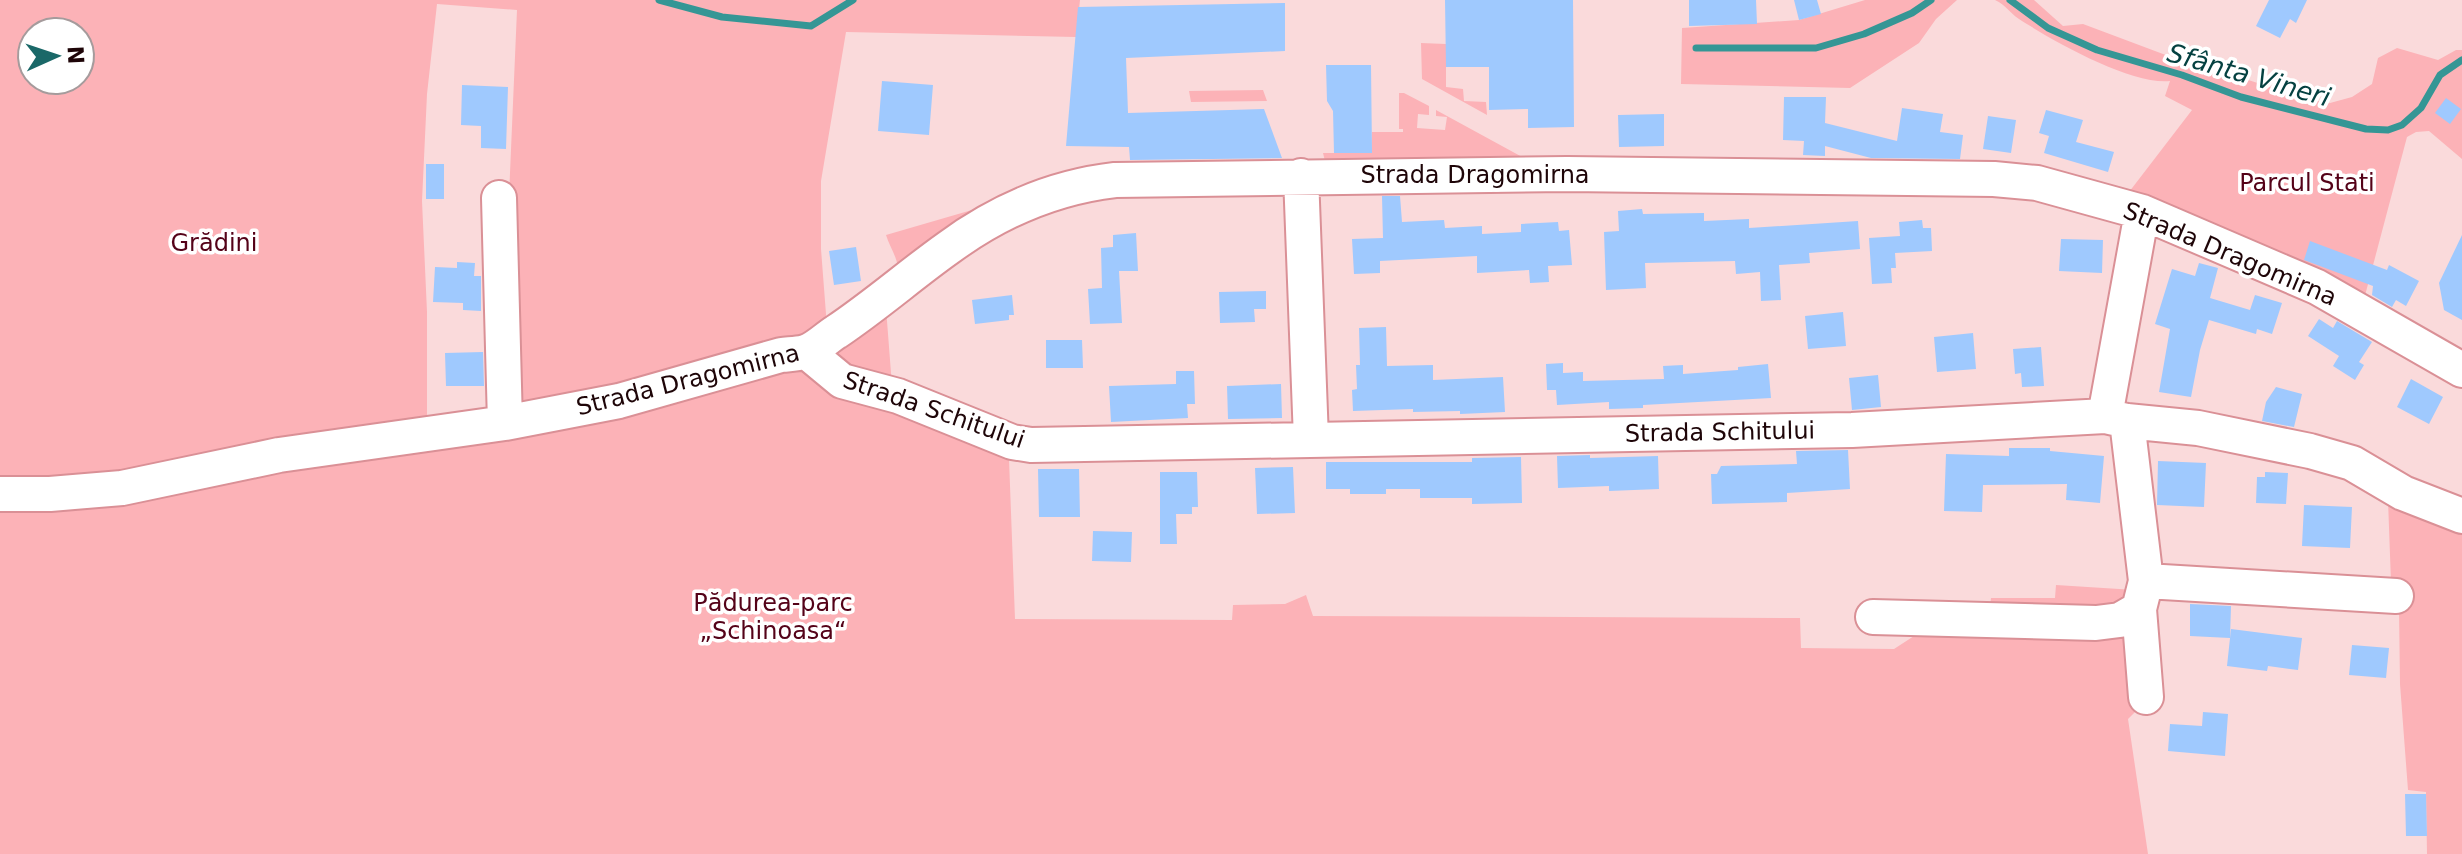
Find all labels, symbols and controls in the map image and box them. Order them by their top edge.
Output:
north arrow [16,16,96,96]
water label: Sfânta Vineri [2164,37,2335,113]
text: N [63,45,88,65]
street label: Strada Dragomirna [1360,161,1590,189]
park label: Parcul Stati [2239,169,2375,197]
street label: Strada Dragomirna [2119,196,2341,312]
park label: Grădini [171,229,257,257]
street label: Strada Dragomirna [573,339,803,421]
street label: Strada Schitului [839,366,1029,454]
street label: Strada Schitului [1625,416,1815,448]
park label: Pădurea-parc „Schinoasa“ [693,589,853,645]

